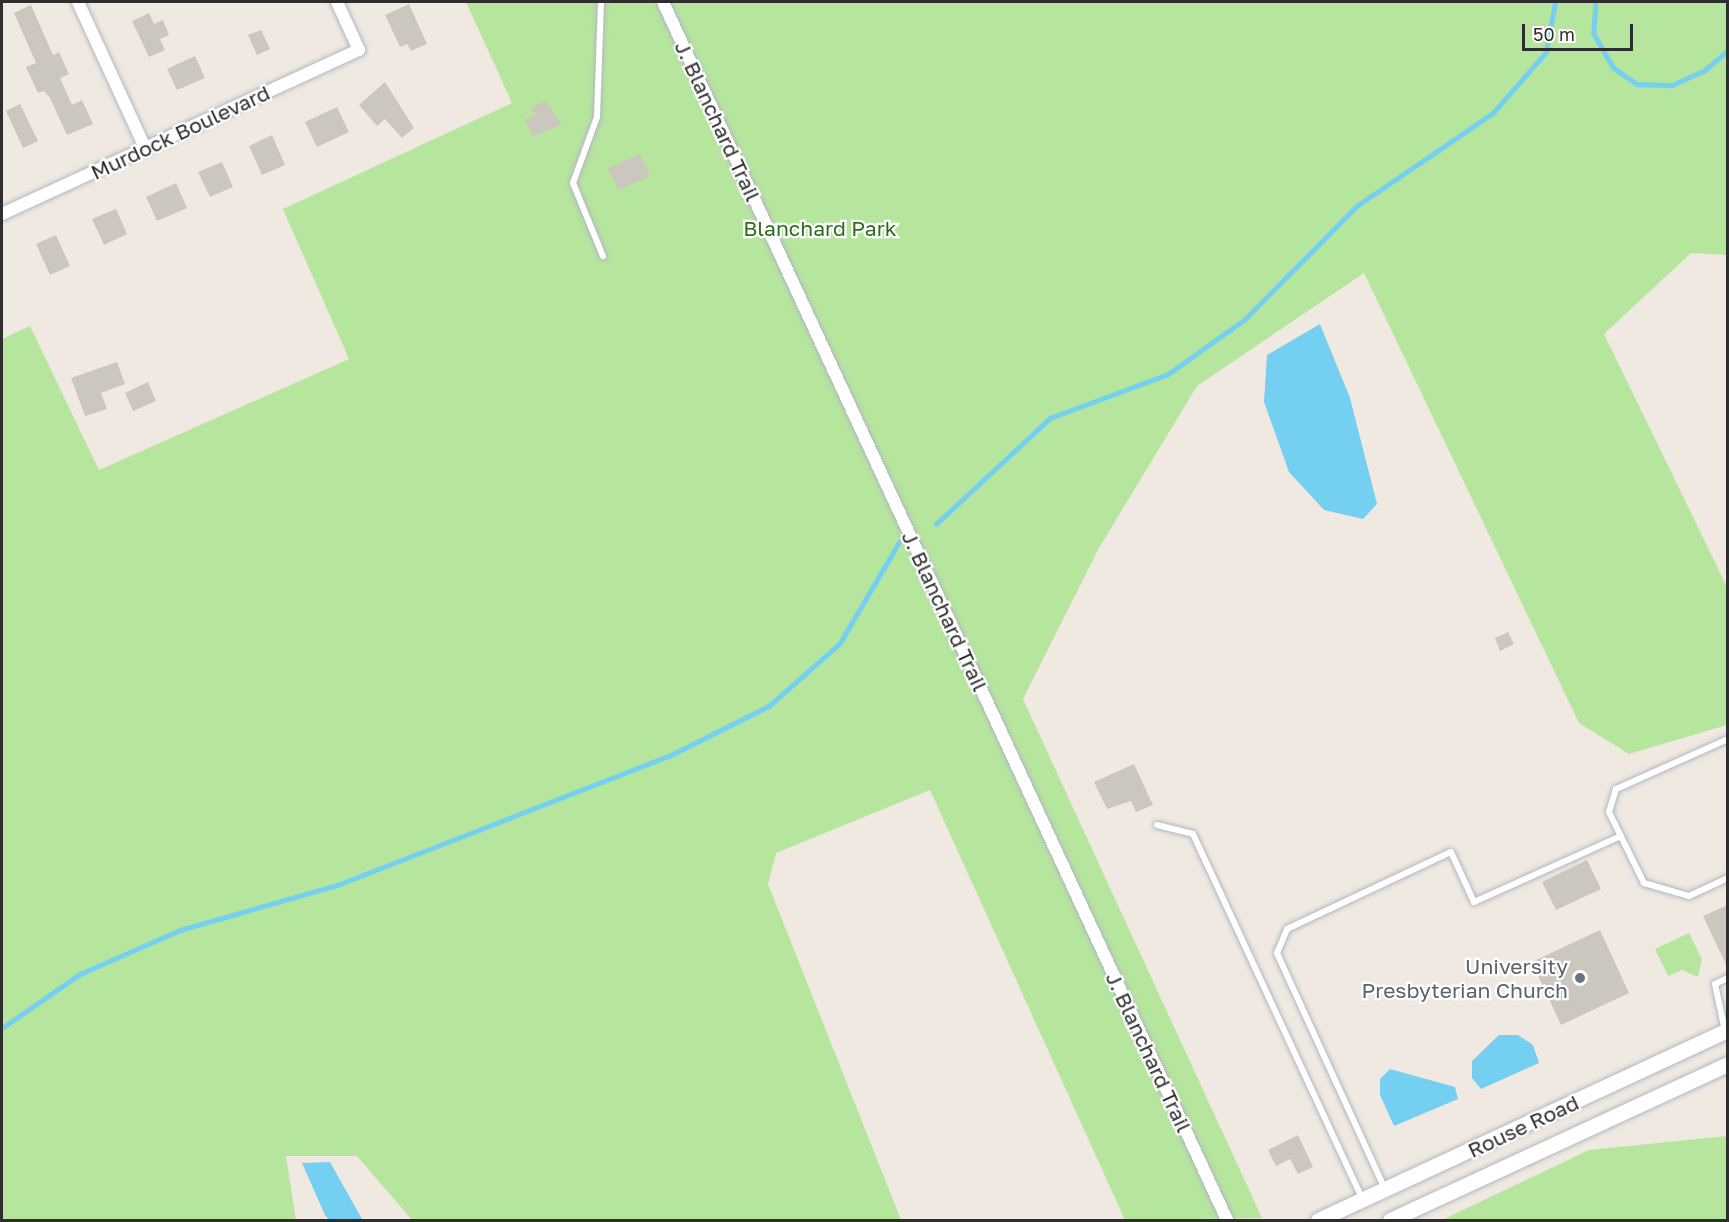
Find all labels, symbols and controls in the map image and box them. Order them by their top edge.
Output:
scale bar [1525,12,1636,50]
text: 50 m [1533,23,1575,45]
street label: J. Blanchard Trail [670,37,766,205]
street label: Murdock Boulevard [87,80,273,184]
park label: Blanchard Park [743,215,897,241]
street label: J. Blanchard Trail [897,527,993,695]
place label: University Presbyterian Church [1361,953,1568,1003]
street label: J. Blanchard Trail [1101,968,1197,1136]
marker: University Presbyterian Church [1573,971,1587,985]
street label: Rouse Road [1464,1089,1582,1163]

